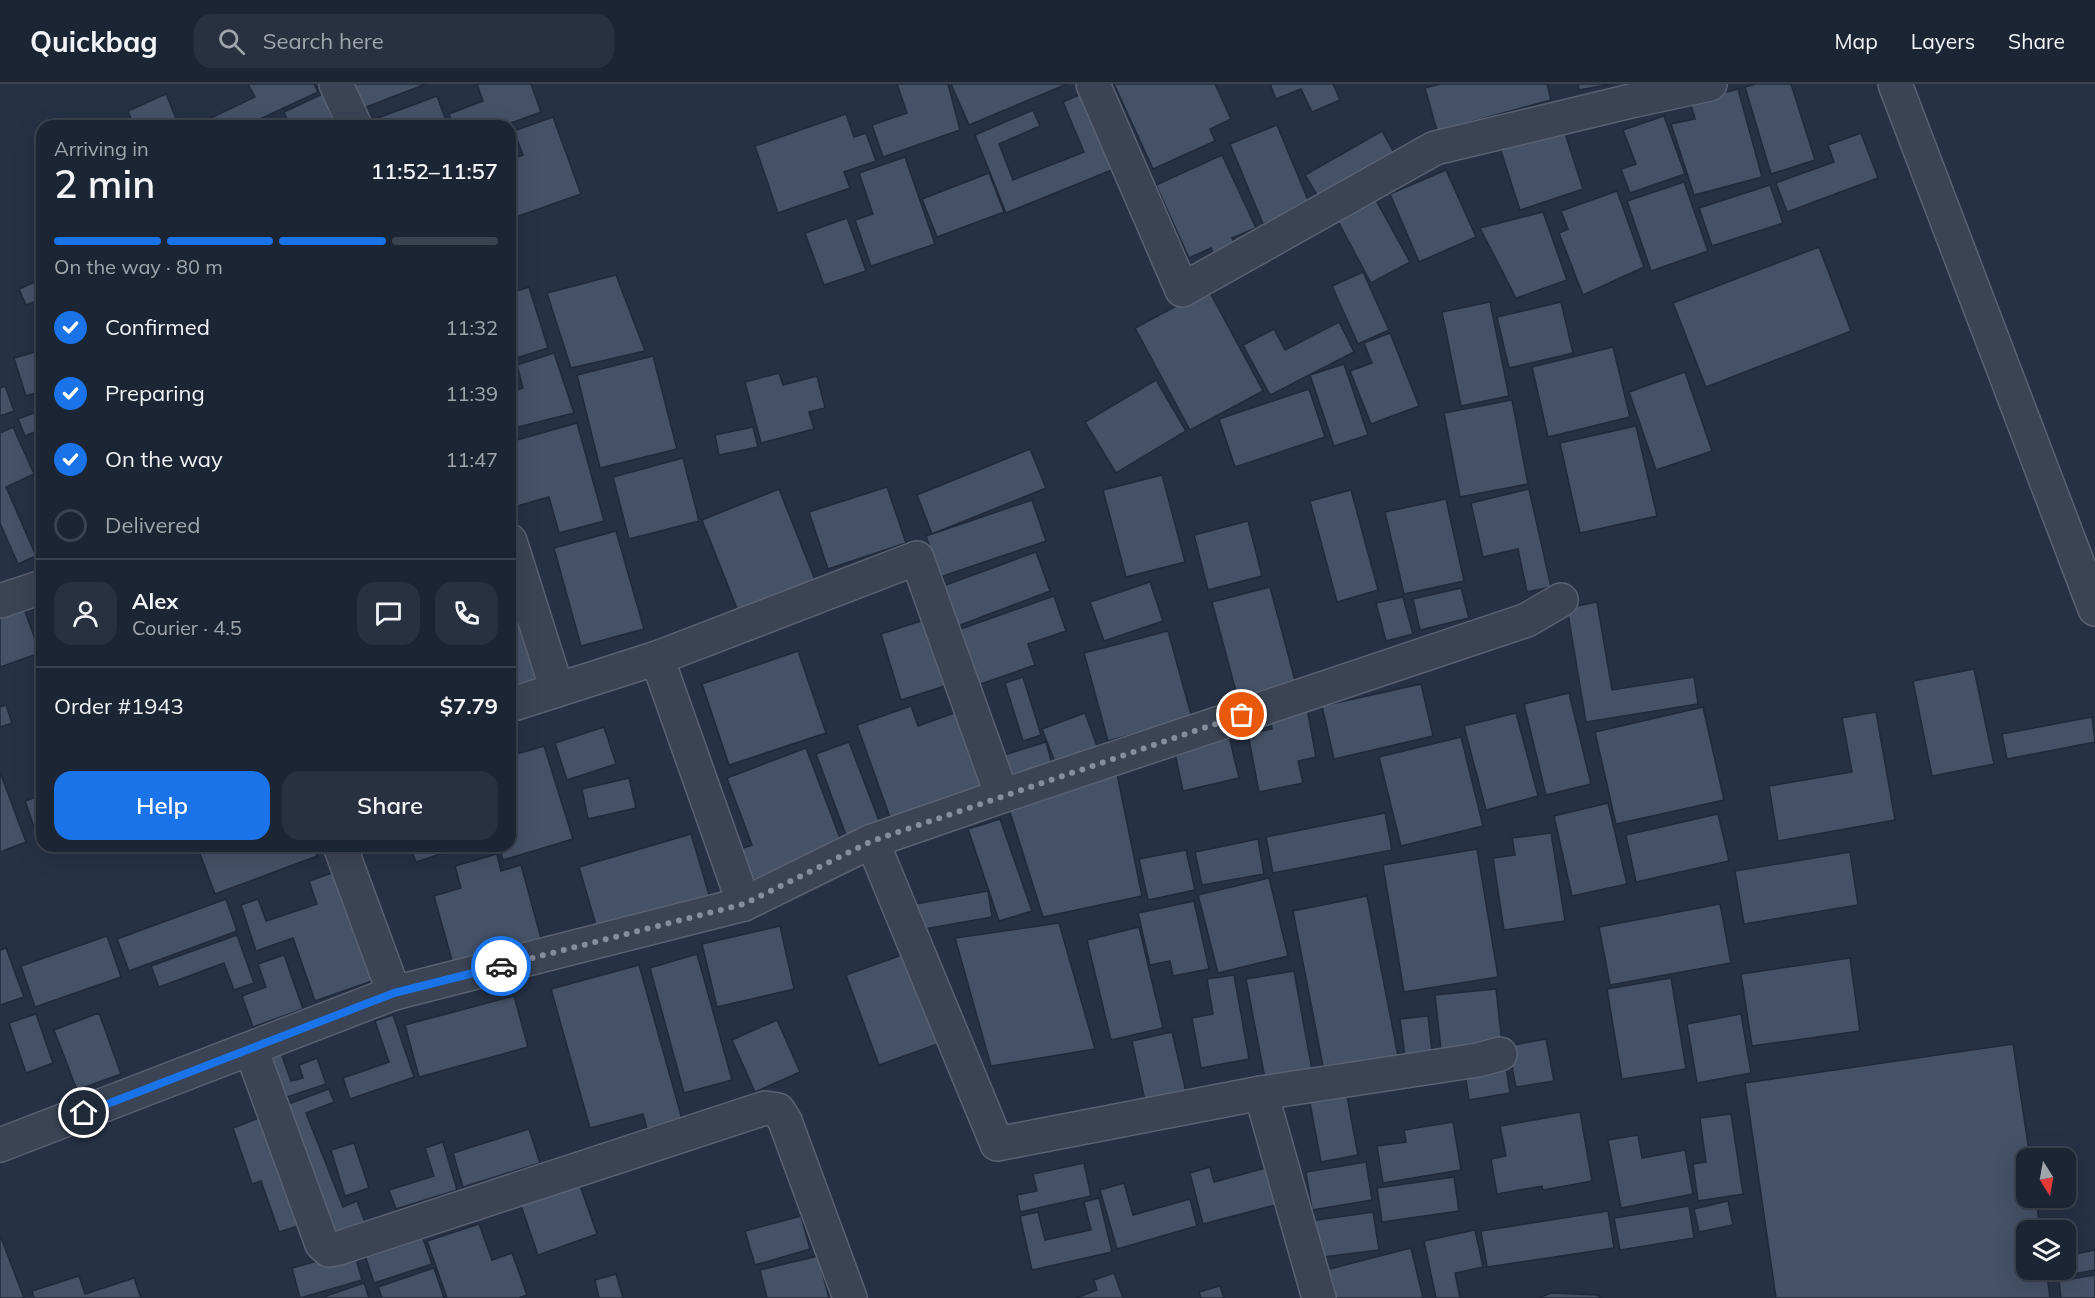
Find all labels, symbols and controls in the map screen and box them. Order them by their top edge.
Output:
search box [194,14,614,68]
text: Quickbag [30,24,158,59]
icon: search [215,25,248,58]
text: Search here [263,27,384,55]
text: Map [1835,28,1878,54]
text: Layers [1911,28,1975,54]
text: Share [2008,28,2065,54]
text: Arriving in [54,136,149,161]
text: 11:52–11:57 [371,157,498,185]
text: 2 min [54,159,155,208]
text: On the way · 80 m [54,254,223,279]
icon: check [54,311,87,344]
text: Confirmed [105,313,210,341]
text: 11:32 [445,315,498,340]
icon: check [54,377,87,410]
text: Preparing [105,379,205,407]
text: 11:39 [445,381,498,406]
icon: check [54,443,87,476]
text: On the way [105,445,223,473]
text: 11:47 [445,447,498,472]
text: Delivered [105,511,200,539]
button: person [54,582,117,645]
button: chat [357,582,420,645]
button: phone [435,582,498,645]
text: Alex [132,587,178,615]
text: Courier · 4.5 [132,615,242,640]
pin [1216,689,1267,740]
text: Order #1943 [54,692,184,720]
text: $7.79 [440,692,498,720]
icon: bag [1225,698,1258,731]
button: Help [54,771,270,840]
button: Share [282,771,498,840]
courier [471,936,531,996]
icon: car [485,950,518,983]
pin [58,1087,109,1138]
icon: home [67,1096,100,1129]
north arrow [2016,1148,2076,1208]
map controls [2016,1148,2076,1280]
button: layers [2016,1220,2076,1280]

